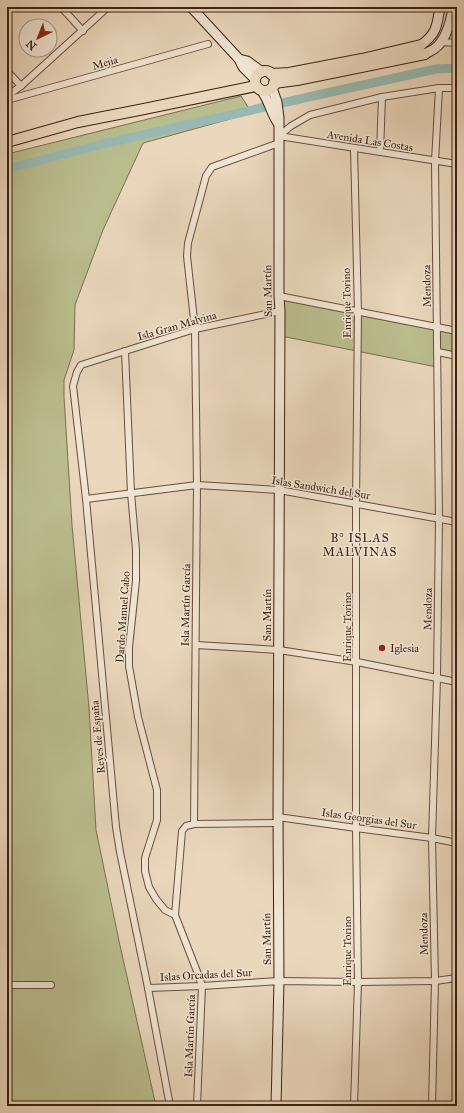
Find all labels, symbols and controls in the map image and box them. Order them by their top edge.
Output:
north arrow [18,18,58,58]
text: N [23,37,39,53]
street label: Mejia [91,53,120,73]
street label: Avenida Las Costas [325,128,414,154]
street label: Mendoza [420,264,434,307]
street label: San Martín [261,265,275,317]
street label: Enrique Torino [340,268,355,338]
street label: Isla Gran Malvina [136,308,218,343]
street label: Islas Sandwich del Sur [271,474,372,502]
district label: B° ISLAS MALVINAS [323,531,397,559]
street label: Isla Martín García [179,563,193,647]
street label: Dardo Manuel Cabo [113,570,133,663]
street label: Mendoza [421,587,435,630]
street label: San Martín [261,589,274,641]
street label: Enrique Torino [341,592,355,662]
place label: Iglesia [390,642,419,655]
marker: Iglesia [377,643,387,653]
street label: Reyes de España [88,700,108,774]
street label: Islas Georgias del Sur [321,806,418,832]
street label: Mendoza [417,912,431,955]
street label: San Martín [260,913,274,965]
street label: Enrique Torino [341,916,355,986]
street label: Islas Orcadas del Sur [159,966,253,984]
street label: Isla Martín García [182,994,198,1078]

